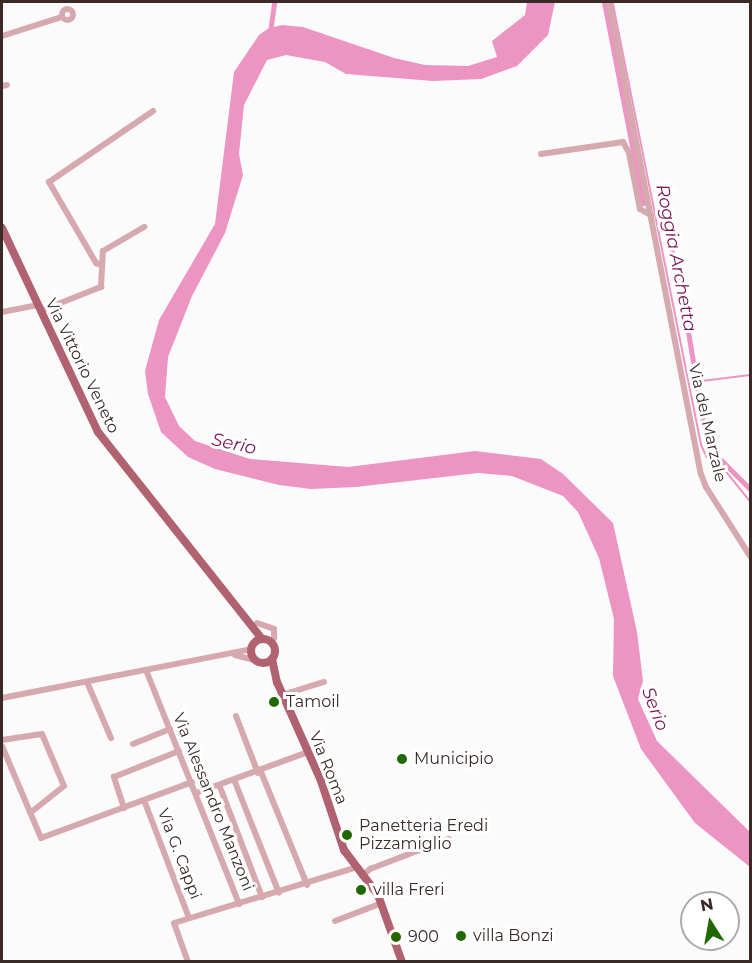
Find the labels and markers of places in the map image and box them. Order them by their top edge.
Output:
place label: Tamoil [286,692,340,712]
marker: Tamoil [267,695,281,709]
place label: Municipio [414,749,494,769]
marker: Municipio [395,752,409,766]
place label: Panetteria Eredi Pizzamiglio [359,816,488,854]
marker: Panetteria Eredi Pizzamiglio [340,828,354,842]
place label: villa Freri [373,880,445,900]
marker: villa Freri [354,883,368,897]
place label: villa Bonzi [473,926,554,946]
place label: 900 [408,927,439,947]
marker: villa Bonzi [454,929,468,943]
marker: 900 [389,930,403,944]

